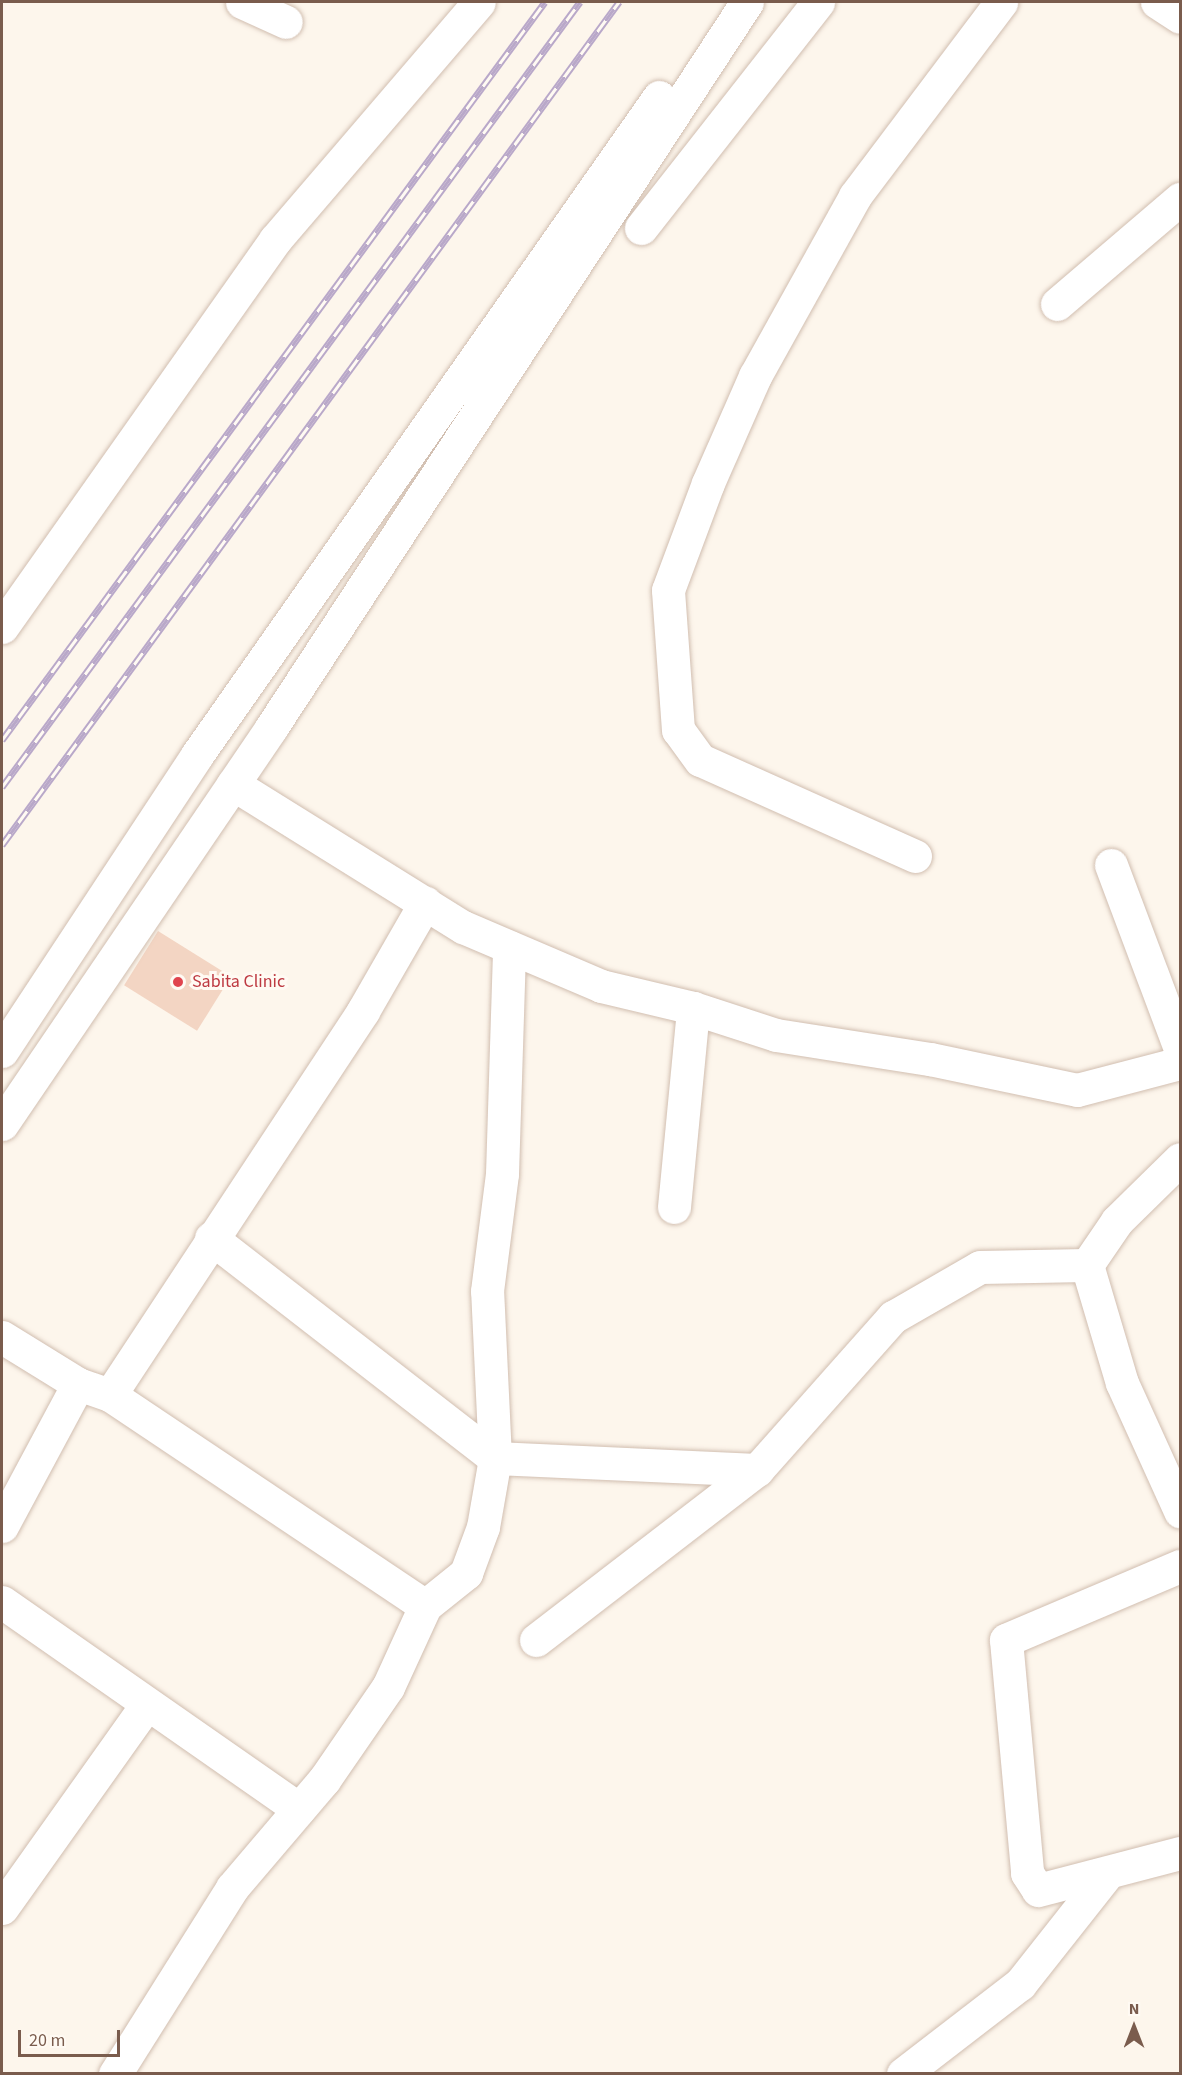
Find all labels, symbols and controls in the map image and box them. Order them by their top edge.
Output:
place label: Sabita Clinic [192,971,285,993]
marker: Sabita Clinic [169,973,187,991]
north arrow [1104,1997,1164,2057]
text: N [1129,1998,1139,2020]
scale bar [21,2018,123,2056]
text: 20 m [29,2028,65,2053]

